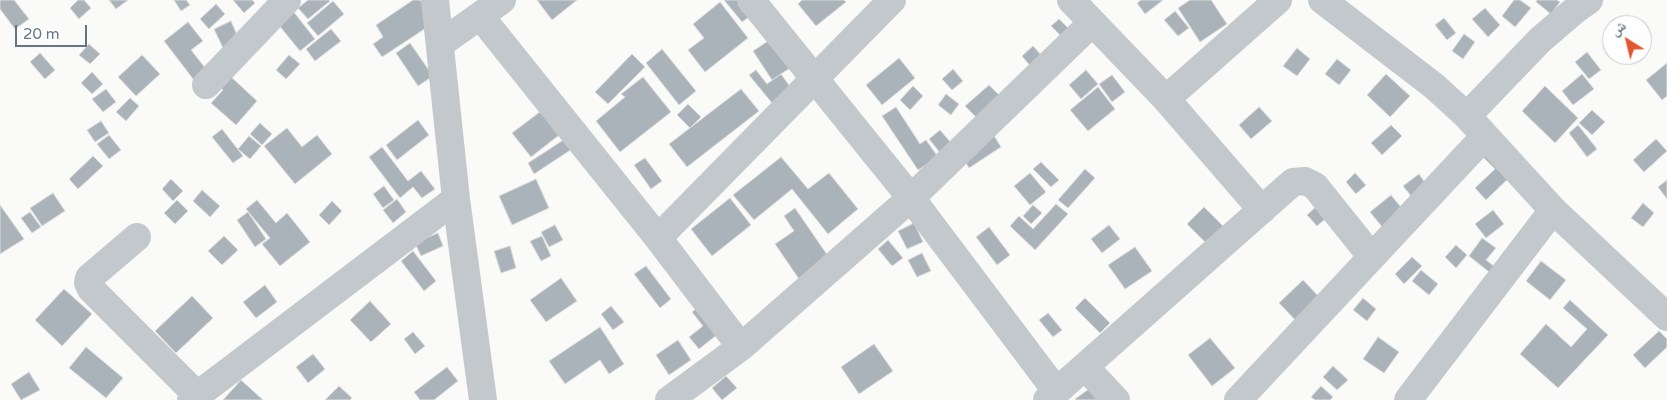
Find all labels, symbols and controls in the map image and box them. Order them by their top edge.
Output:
scale bar [18,15,90,47]
north arrow [1602,15,1652,65]
text: ش [1607,17,1629,40]
text: 20 m [23,25,60,43]

